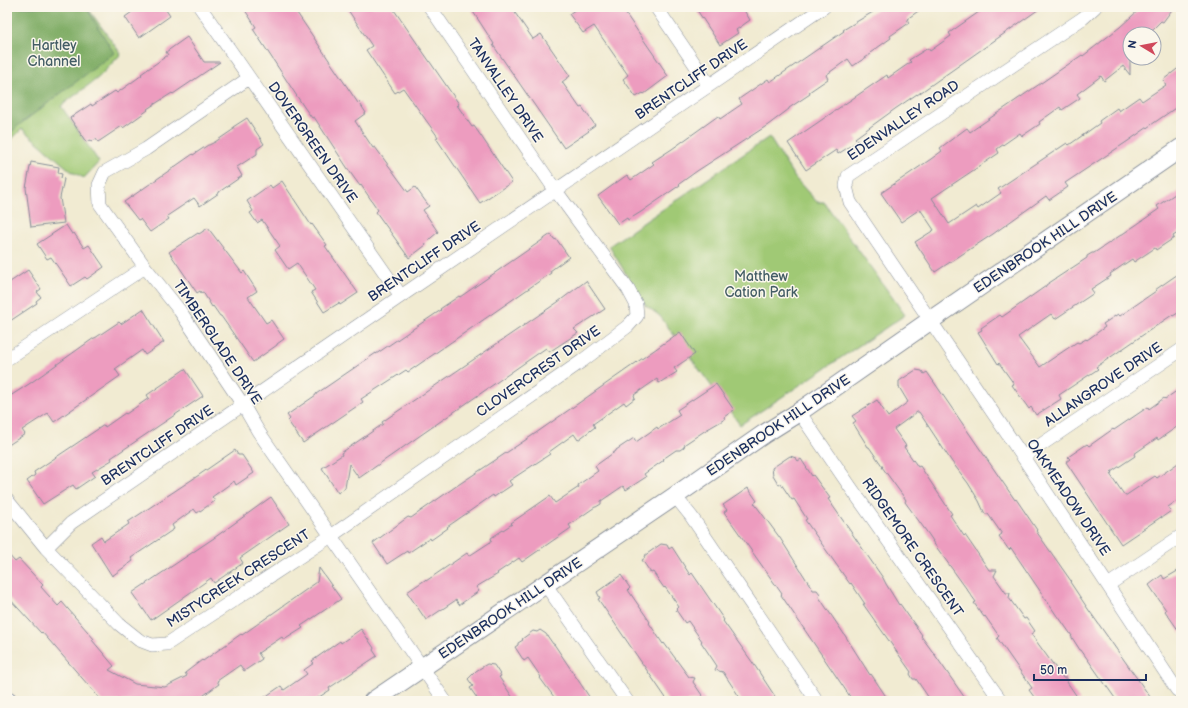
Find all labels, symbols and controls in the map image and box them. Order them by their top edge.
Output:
north arrow [1122,26,1162,66]
street label: TANVALLEY DRIVE [464,35,547,146]
street label: BRENTCLIFF DRIVE [632,35,751,123]
park label: Hartley Channel [28,37,80,70]
text: N [1126,39,1140,50]
street label: EDENVALLEY ROAD [844,77,963,164]
street label: DOVERGREEN DRIVE [264,78,361,206]
street label: EDENBROOK HILL DRIVE [970,188,1120,297]
street label: BRENTCLIFF DRIVE [365,217,484,305]
park label: Matthew Cation Park [724,268,798,301]
street label: TIMBERGLADE DRIVE [170,277,266,408]
street label: CLOVERCREST DRIVE [473,322,604,421]
street label: ALLANGROVE DRIVE [1041,339,1165,430]
street label: EDENBROOK HILL DRIVE [703,371,853,480]
street label: BRENTCLIFF DRIVE [98,401,217,489]
street label: OAKMEADOW DRIVE [1023,436,1114,559]
street label: RIDGEMORE CRESCENT [858,475,967,620]
street label: MISTYCREEK CRESCENT [163,525,314,631]
street label: EDENBROOK HILL DRIVE [435,554,585,663]
scale bar [1034,656,1146,682]
text: 50 m [1040,663,1067,678]

